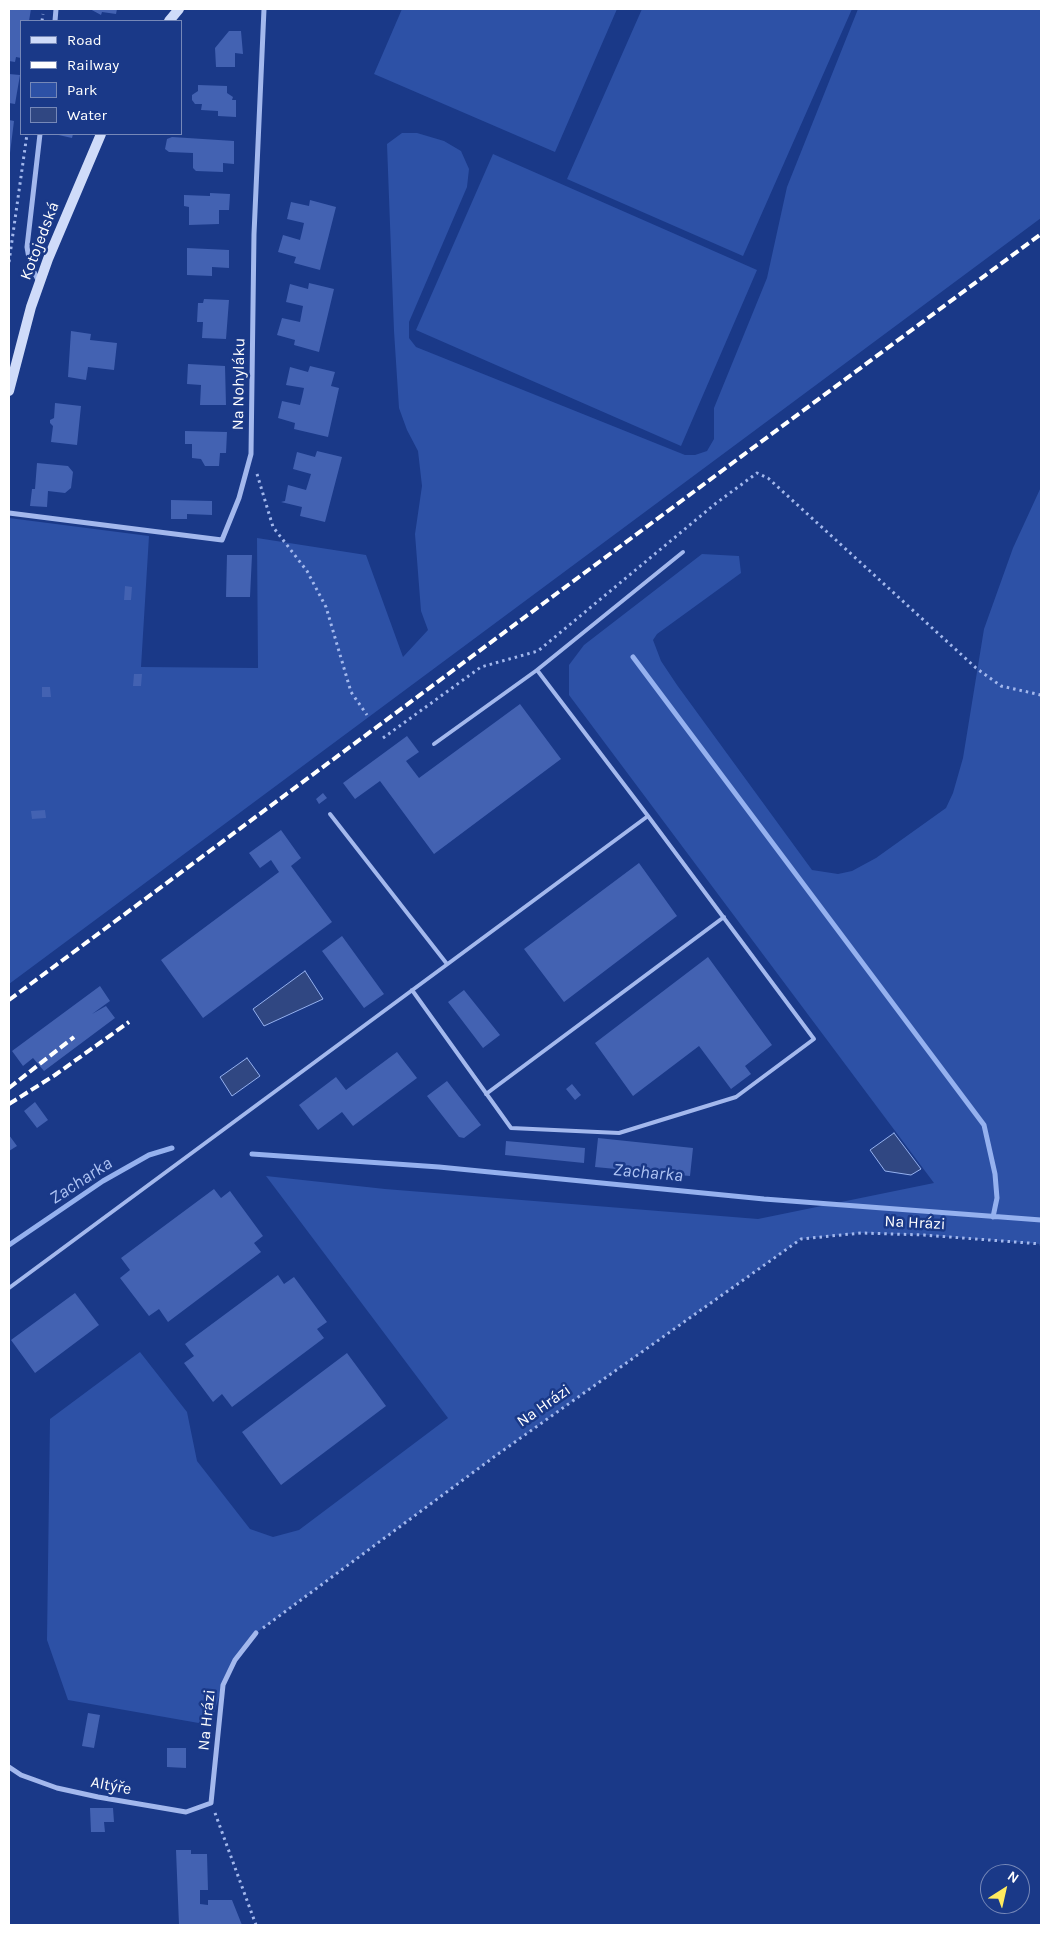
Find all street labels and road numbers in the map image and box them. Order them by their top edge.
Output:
street label: Kotojedská [16,199,64,283]
street label: Na Nohyláku [229,338,249,430]
street label: Na Hrázi [884,1212,946,1234]
street label: Na Hrázi [513,1381,575,1431]
street label: Na Hrázi [194,1689,220,1751]
street label: Altýře [89,1773,133,1799]

